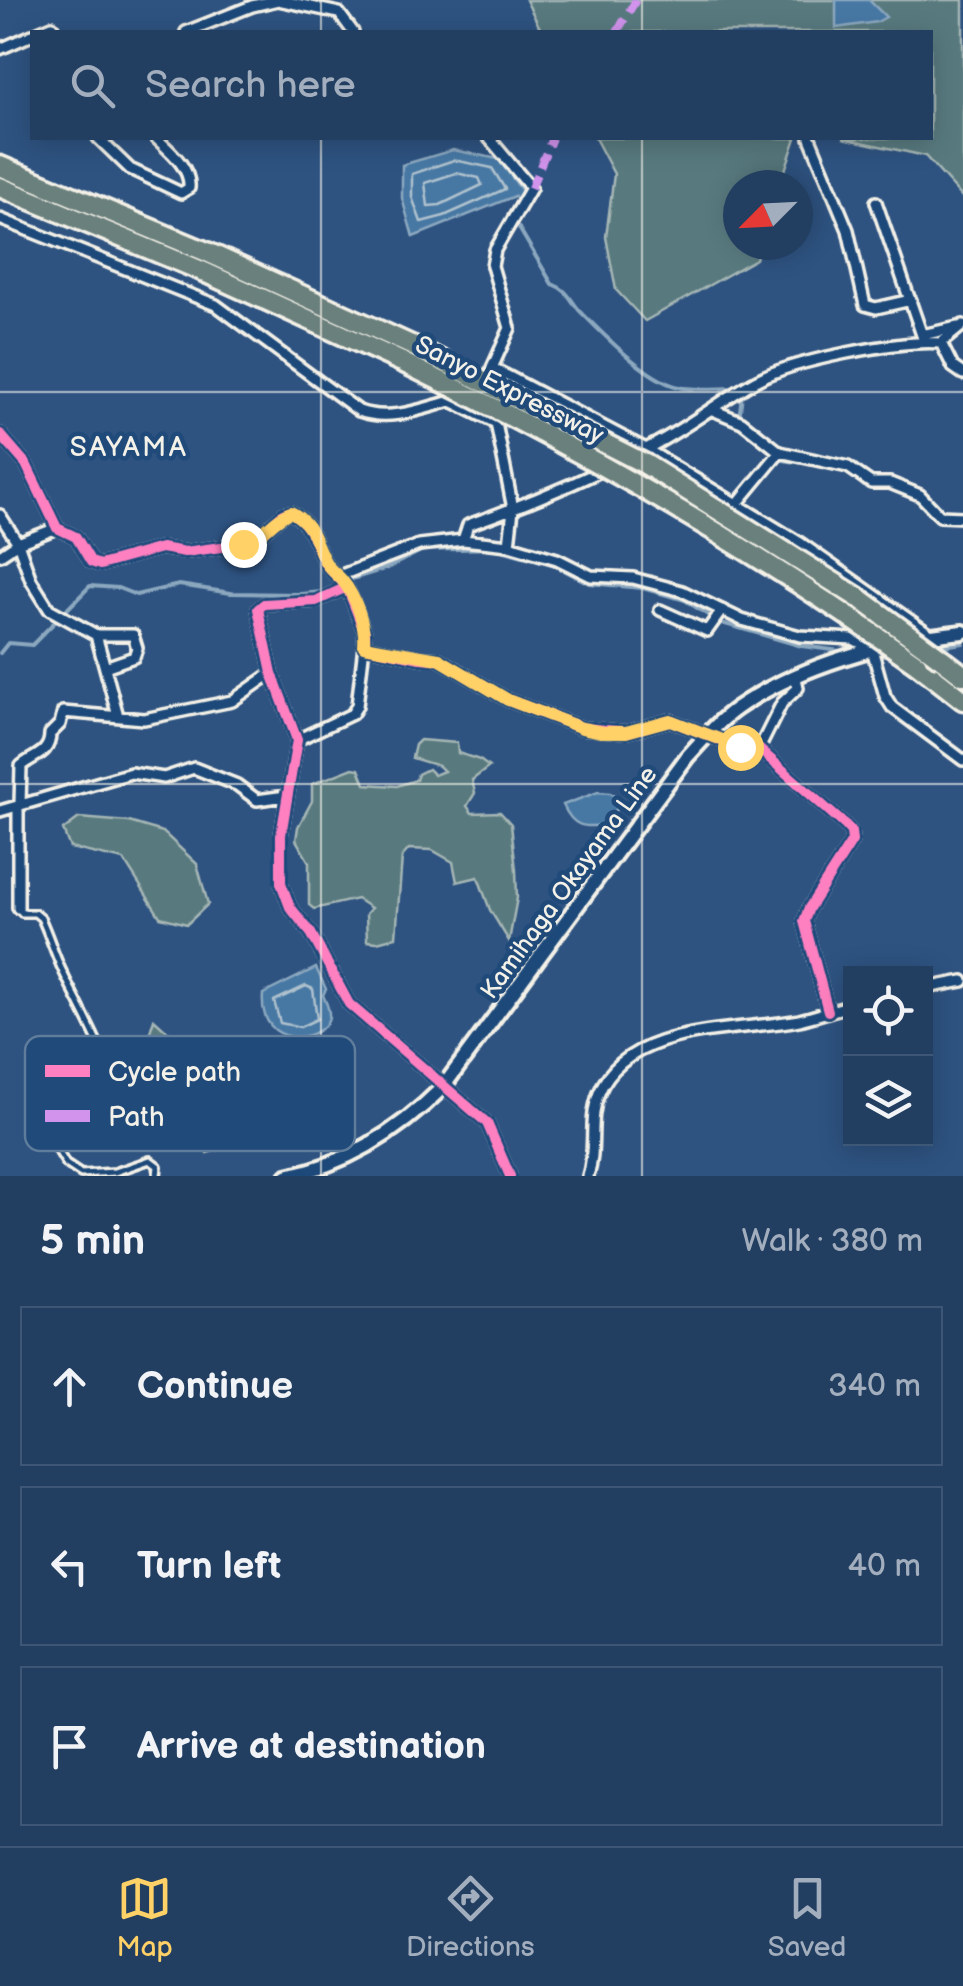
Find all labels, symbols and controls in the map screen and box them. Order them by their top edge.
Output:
search box [30,30,933,140]
icon: search [65,58,120,113]
text: Search here [145,63,356,108]
north arrow [723,170,813,260]
street label: Sanyo Expressway [410,329,609,452]
district label: SAYAMA [70,431,188,464]
route end [221,522,267,568]
route start [718,725,764,771]
street label: Kamihaga Okayama Line [474,760,664,1005]
map controls [843,966,933,1146]
button: locate [843,966,933,1056]
legend [25,1036,355,1151]
text: Cycle path [108,1056,241,1089]
button: layers [843,1056,933,1146]
text: Path [108,1101,164,1134]
text: 5 min [40,1216,145,1267]
text: Walk · 380 m [742,1222,923,1261]
icon: ahead [42,1359,97,1414]
text: Continue [137,1364,293,1409]
text: 340 m [828,1367,921,1406]
icon: left [42,1539,97,1594]
text: Turn left [137,1544,281,1589]
text: 40 m [848,1547,921,1586]
icon: arrive [42,1719,97,1774]
text: Arrive at destination [137,1724,486,1769]
tab: Map [117,1871,173,1964]
tab: Directions [406,1871,535,1964]
tab: Saved [768,1871,846,1964]

